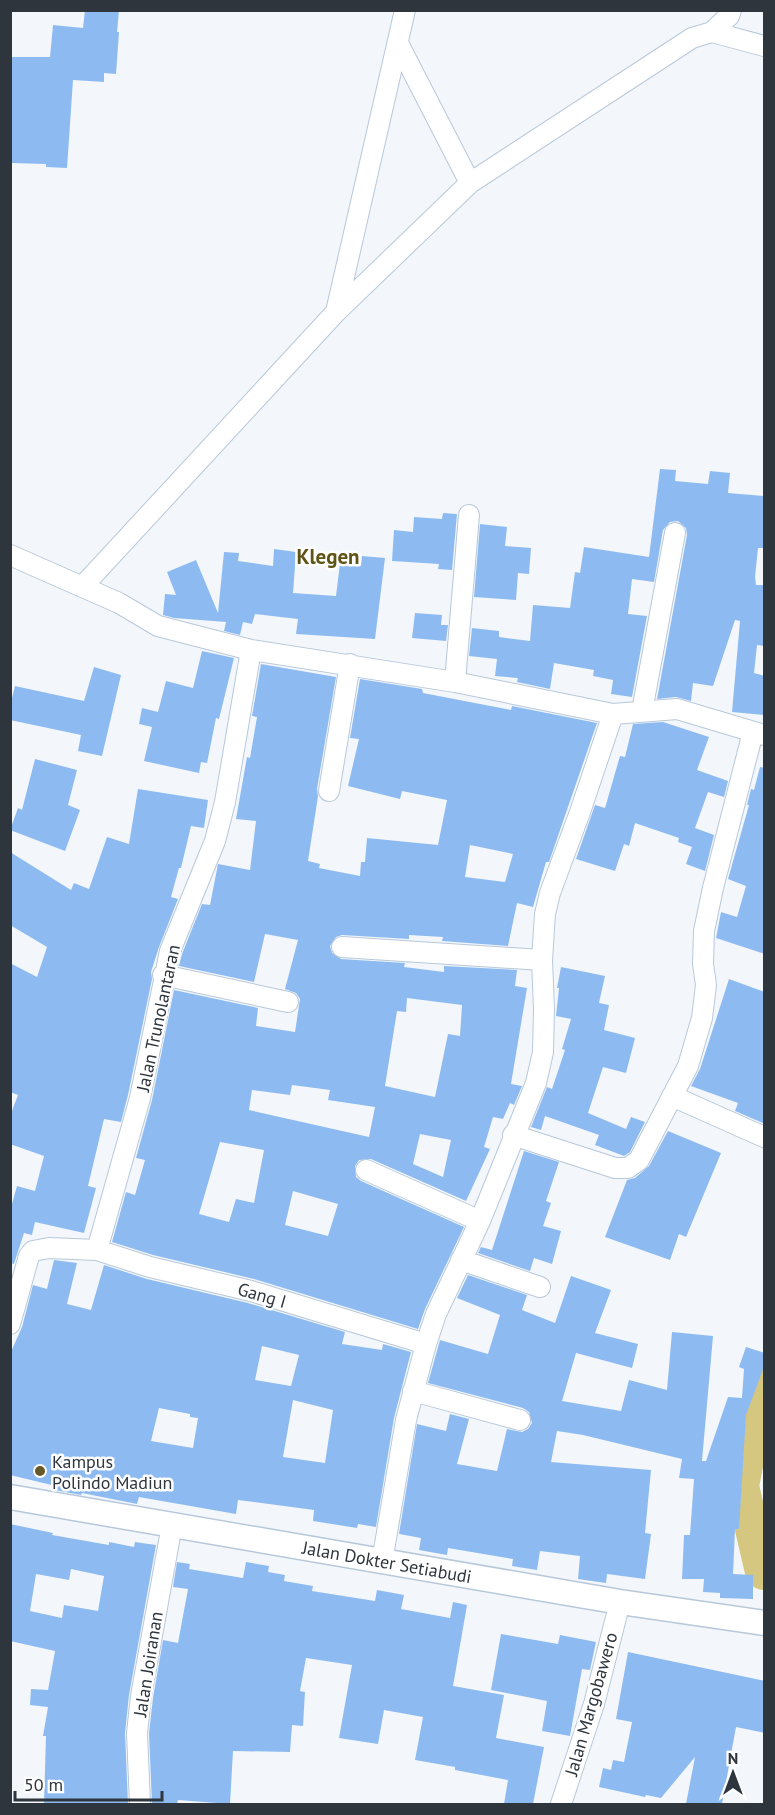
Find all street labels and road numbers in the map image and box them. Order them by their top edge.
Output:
street label: Jalan Trunolantaran [131,942,185,1095]
street label: Gang I [235,1277,289,1313]
street label: Jalan Dokter Setiabudi [300,1536,473,1588]
street label: Jalan Joiranan [128,1610,168,1719]
street label: Jalan Margobawero [559,1630,622,1779]

